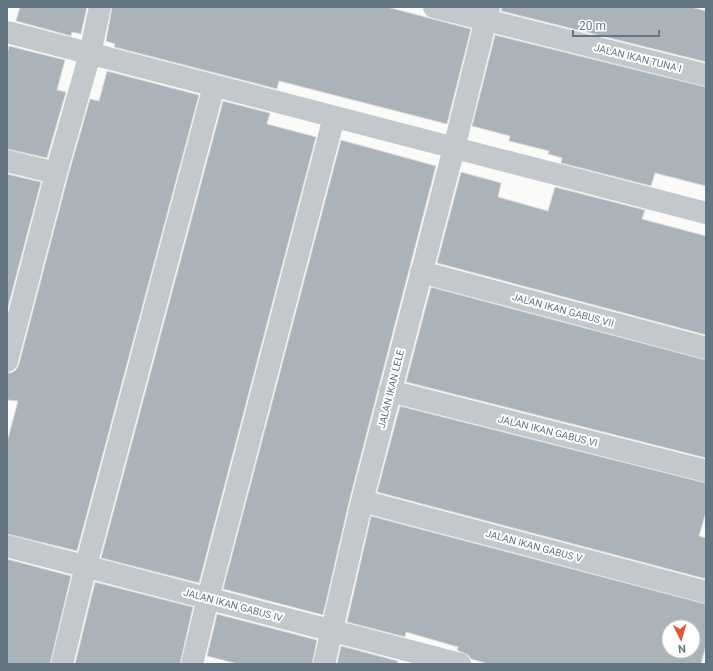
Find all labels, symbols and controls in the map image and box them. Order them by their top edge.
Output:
scale bar [573,12,659,38]
text: 20 m [579,19,606,33]
street label: JALAN IKAN TUNA I [593,42,683,74]
street label: JALAN IKAN GABUS VII [511,291,615,329]
street label: JALAN IKAN LELE [376,348,406,430]
street label: JALAN IKAN GABUS VI [497,413,599,449]
street label: JALAN IKAN GABUS V [485,528,584,564]
street label: JALAN IKAN GABUS IV [182,586,284,624]
north arrow [661,619,701,659]
text: N [677,642,686,655]

